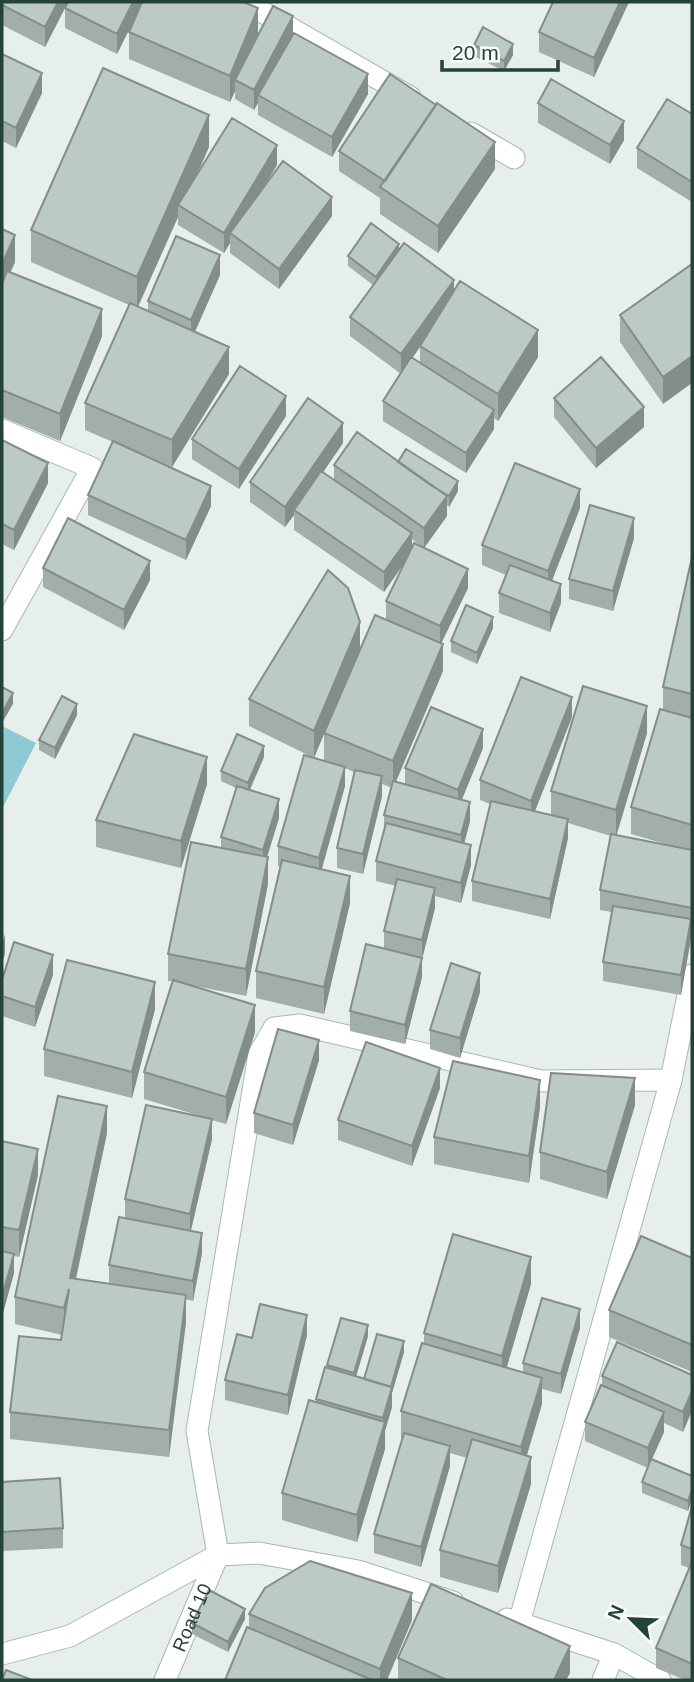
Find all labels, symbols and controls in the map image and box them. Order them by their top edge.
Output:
scale bar [442,28,558,72]
text: 20 m [452,41,499,64]
street label: Road 10 [168,1580,215,1655]
north arrow [596,1584,666,1654]
text: N [604,1602,628,1623]

